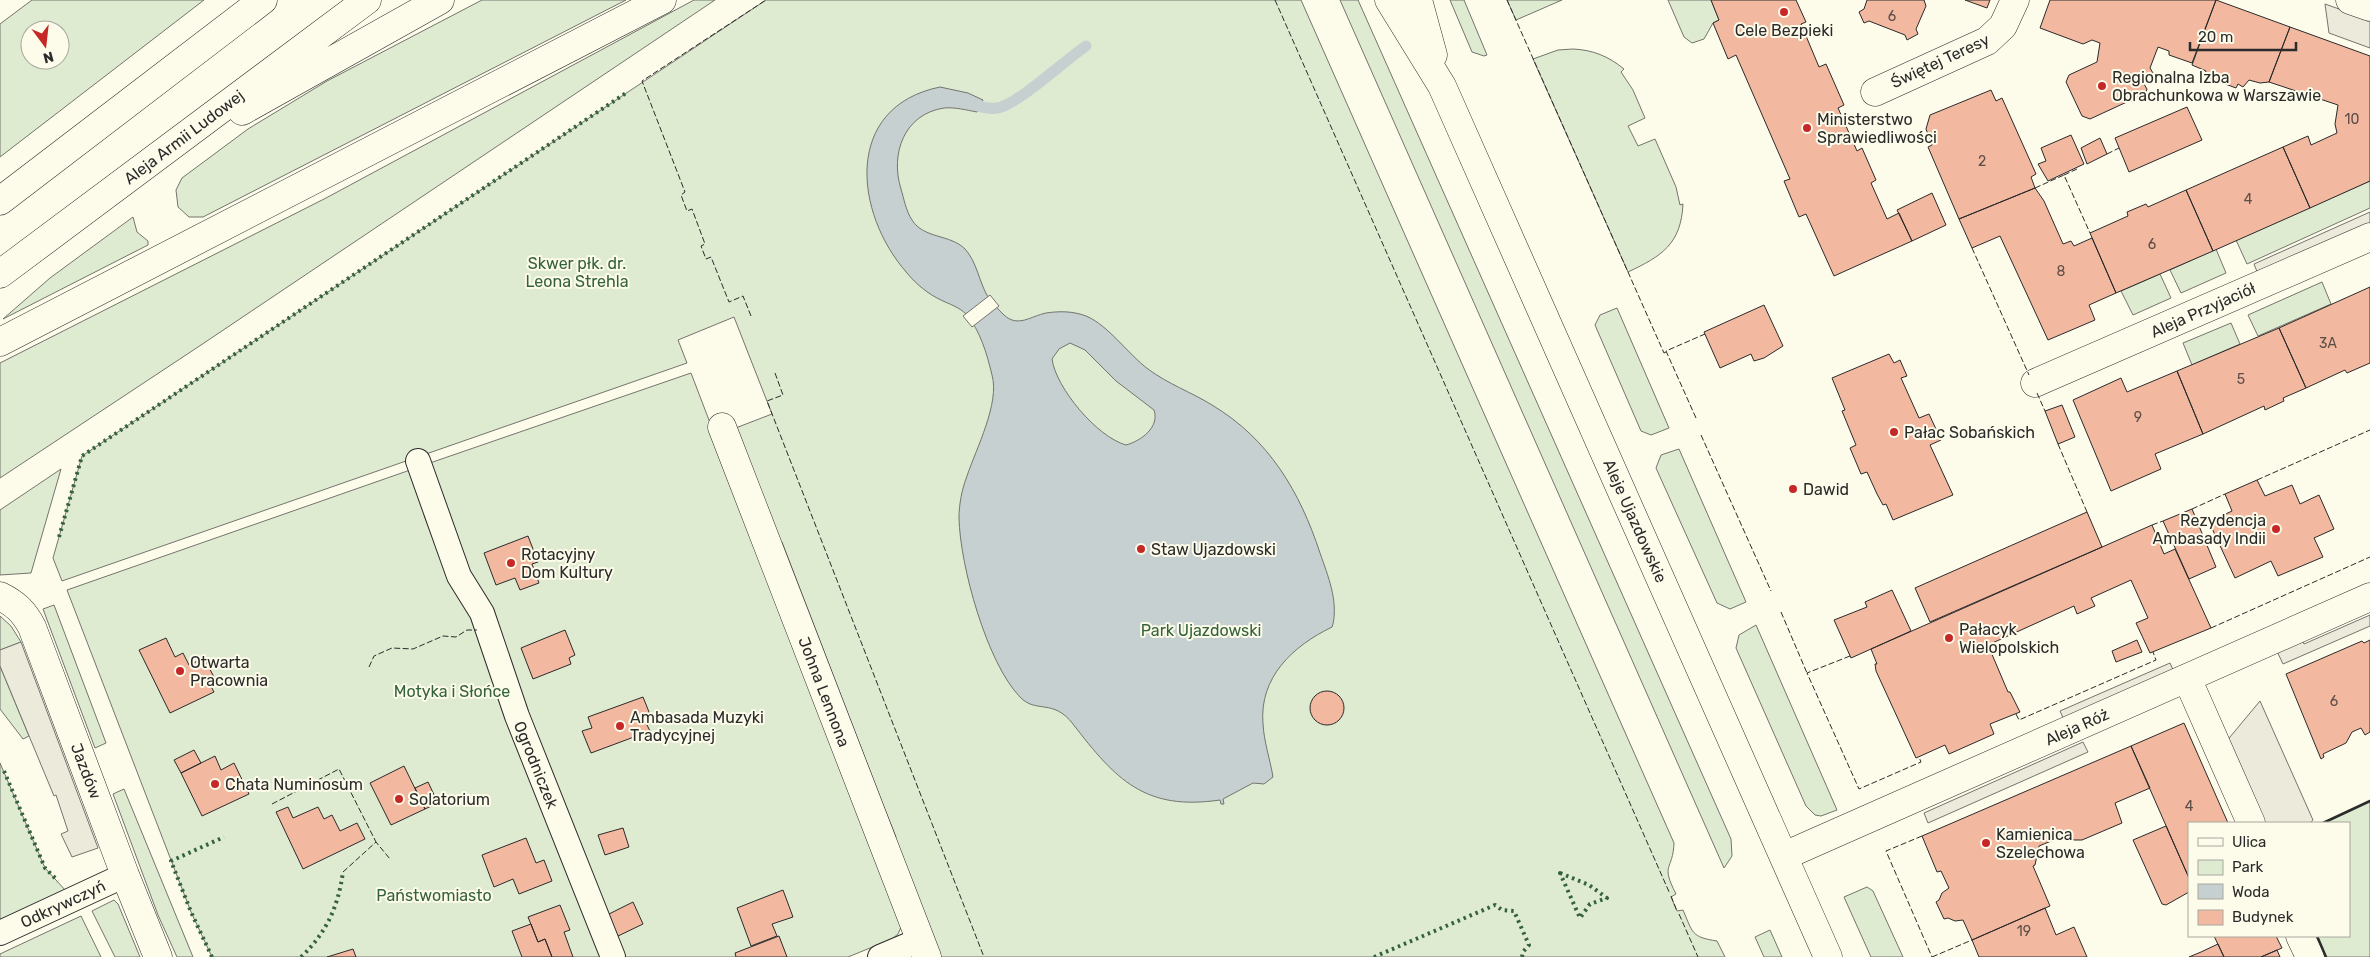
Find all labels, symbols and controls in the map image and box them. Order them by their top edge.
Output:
marker: Cele Bezpieki [1778,6,1790,18]
house number: 6 [1888,8,1896,25]
north arrow [20,20,70,70]
scale bar [2190,20,2296,52]
place label: Cele Bezpieki [1735,21,1833,40]
text: 20 m [2198,28,2233,46]
street label: Świętej Teresy [1887,29,1993,93]
text: N [41,48,55,67]
place label: Regionalna Izba Obrachunkowa w Warszawie [2112,68,2321,105]
marker: Regionalna Izba Obrachunkowa w Warszawie [2096,80,2108,92]
street label: Aleja Armii Ludowej [120,86,248,188]
place label: Ministerstwo Sprawiedliwości [1817,110,1937,147]
house number: 10 [2345,111,2360,128]
marker: Ministerstwo Sprawiedliwości [1801,122,1813,134]
house number: 2 [1978,153,1986,170]
house number: 4 [2244,191,2253,208]
house number: 6 [2148,236,2156,253]
park label: Skwer płk. dr. Leona Strehla [526,254,629,291]
house number: 8 [2057,263,2066,280]
street label: Aleja Przyjaciół [2148,278,2259,342]
house number: 3A [2319,335,2338,352]
house number: 5 [2237,371,2245,388]
house number: 9 [2134,409,2142,426]
place label: Pałac Sobańskich [1904,423,2035,442]
marker: Pałac Sobańskich [1888,426,1900,438]
street label: Aleje Ujazdowskie [1599,456,1671,586]
place label: Dawid [1803,480,1849,499]
marker: Dawid [1787,483,1799,495]
place label: Rezydencja Ambasady Indii [2153,511,2266,548]
marker: Rezydencja Ambasady Indii [2270,523,2282,535]
place label: Staw Ujazdowski [1151,540,1276,559]
marker: Staw Ujazdowski [1135,543,1147,555]
place label: Rotacyjny Dom Kultury [521,545,613,582]
marker: Rotacyjny Dom Kultury [505,557,517,569]
place label: Pałacyk Wielopolskich [1959,620,2059,657]
park label: Park Ujazdowski [1141,621,1261,640]
marker: Pałacyk Wielopolskich [1943,632,1955,644]
street label: Johna Lennona [794,634,854,750]
place label: Otwarta Pracownia [190,653,268,690]
marker: Otwarta Pracownia [174,665,186,677]
park label: Motyka i Słońce [394,682,510,701]
house number: 6 [2330,693,2338,710]
street label: Aleja Róż [2042,704,2112,750]
place label: Ambasada Muzyki Tradycyjnej [630,708,764,745]
street label: Ogrodniczek [510,718,562,812]
marker: Ambasada Muzyki Tradycyjnej [614,720,626,732]
street label: Jazdów [67,740,105,802]
place label: Chata Numinosum [225,775,363,794]
marker: Chata Numinosum [209,778,221,790]
place label: Solatorium [409,790,490,809]
marker: Solatorium [393,793,405,805]
house number: 4 [2185,798,2194,815]
legend [2188,822,2350,937]
place label: Kamienica Szelechowa [1996,825,2085,862]
text: Ulica [2232,833,2266,851]
marker: Kamienica Szelechowa [1980,837,1992,849]
text: Park [2232,858,2263,876]
street label: Odkrywczyń [17,876,109,932]
text: Woda [2232,883,2270,901]
park label: Państwomiasto [376,886,492,905]
text: Budynek [2232,908,2294,926]
house number: 19 [2017,923,2031,940]

